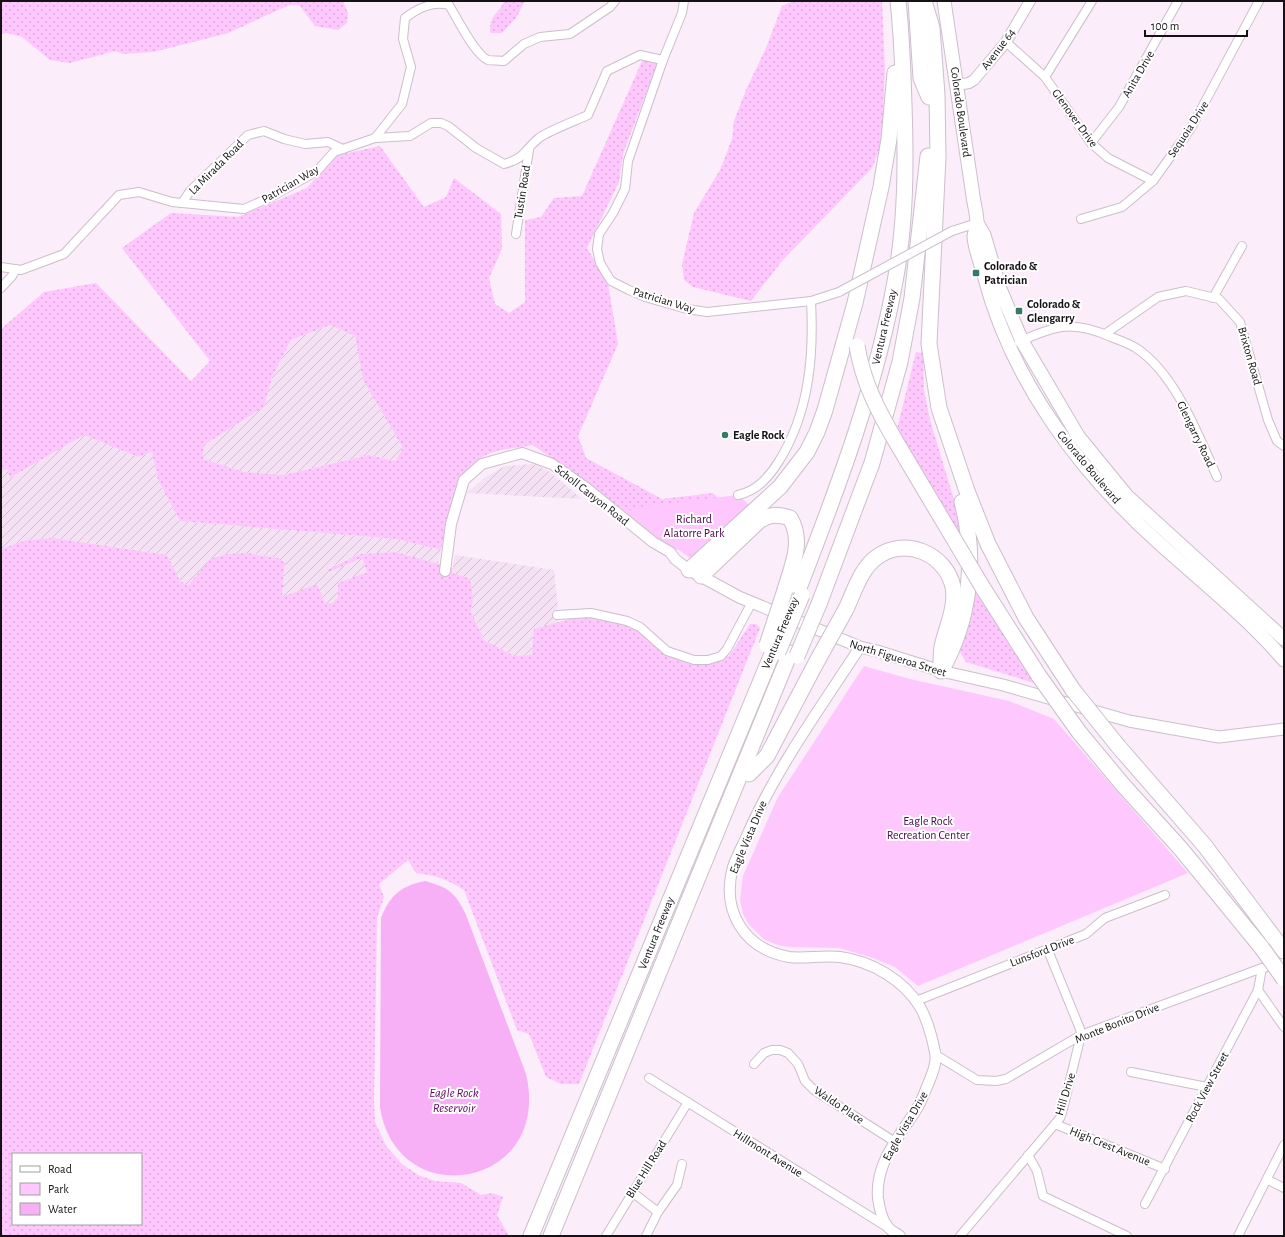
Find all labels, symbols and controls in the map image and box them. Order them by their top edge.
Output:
scale bar [1145,12,1247,38]
text: 100 m [1151,20,1179,32]
street label: Avenue 64 [979,26,1017,72]
street label: Anita Drive [1120,48,1156,100]
street label: Colorado Boulevard [949,66,973,158]
street label: Glenover Drive [1050,87,1100,149]
street label: Sequoia Drive [1165,99,1211,159]
street label: La Mirada Road [186,137,246,197]
street label: Patrician Way [259,163,321,206]
street label: Tustin Road [512,164,532,220]
place label: Colorado & Patrician [984,260,1038,286]
marker: Colorado & Patrician [971,268,981,278]
street label: Patrician Way [631,285,696,316]
street label: Ventura Freeway [869,288,900,366]
place label: Colorado & Glengarry [1027,298,1081,325]
marker: Colorado & Glengarry [1014,306,1024,316]
street label: Brixton Road [1236,326,1264,386]
street label: Glengarry Road [1174,399,1217,469]
street label: Colorado Boulevard [1055,428,1123,506]
place label: Eagle Rock [733,429,785,441]
marker: Eagle Rock [720,430,730,440]
street label: Scholl Canyon Road [552,462,631,528]
park label: Richard Alatorre Park [664,513,725,539]
street label: Ventura Freeway [759,595,802,671]
street label: North Figueroa Street [848,638,948,679]
street label: Eagle Vista Drive [727,799,769,875]
park label: Eagle Rock Recreation Center [887,815,969,841]
street label: Ventura Freeway [636,895,677,971]
street label: Lunsford Drive [1008,933,1076,969]
street label: Monte Bonito Drive [1073,1001,1161,1045]
street label: Rock View Street [1183,1050,1231,1124]
street label: Hill Drive [1053,1071,1077,1117]
street label: Waldo Place [812,1084,866,1126]
water label: Eagle Rock Reservoir [429,1087,479,1115]
street label: Eagle Vista Drive [880,1089,930,1163]
street label: High Crest Avenue [1068,1124,1152,1168]
street label: Hillmont Avenue [731,1127,805,1179]
street label: Blue Hill Road [623,1138,669,1200]
legend [12,1153,142,1225]
text: Road [48,1163,72,1175]
text: Park [48,1183,69,1195]
text: Water [48,1203,77,1215]

